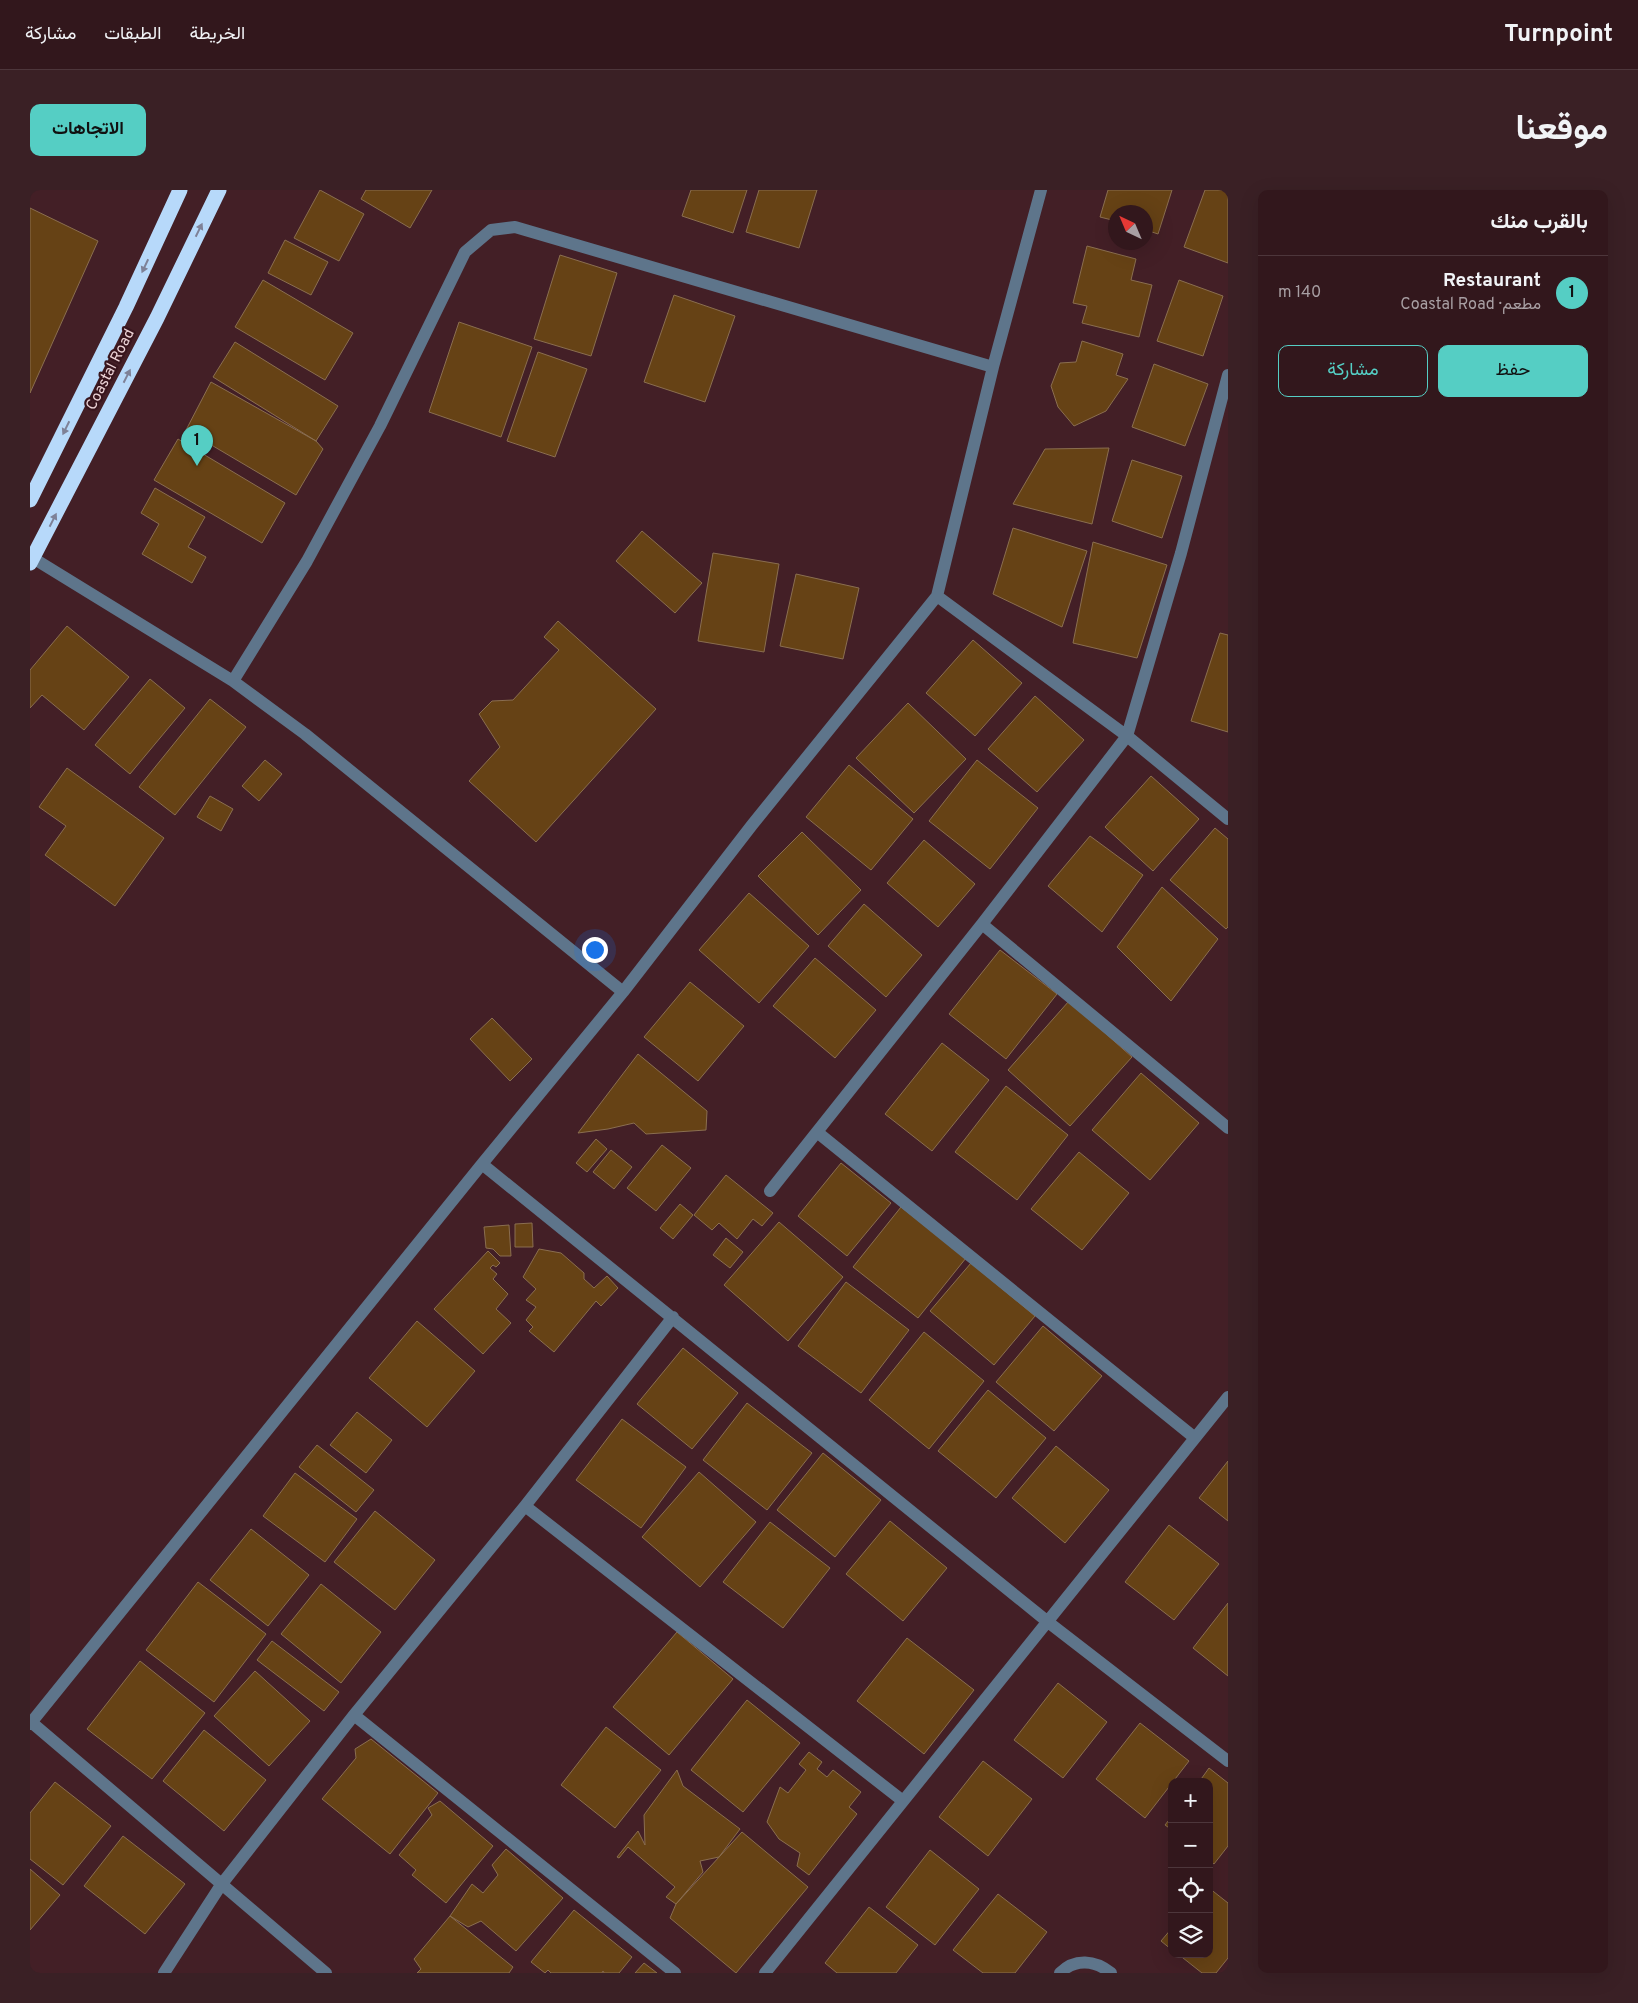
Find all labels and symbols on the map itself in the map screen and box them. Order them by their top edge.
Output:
north arrow [1108,205,1153,250]
one-way arrow [195,223,203,237]
one-way arrow [141,259,149,273]
street label: Coastal Road [82,326,140,414]
one-way arrow [123,369,131,383]
one-way arrow [62,421,70,435]
pin: 1 [181,425,213,466]
one-way arrow [49,513,57,528]
your location [582,937,608,963]

